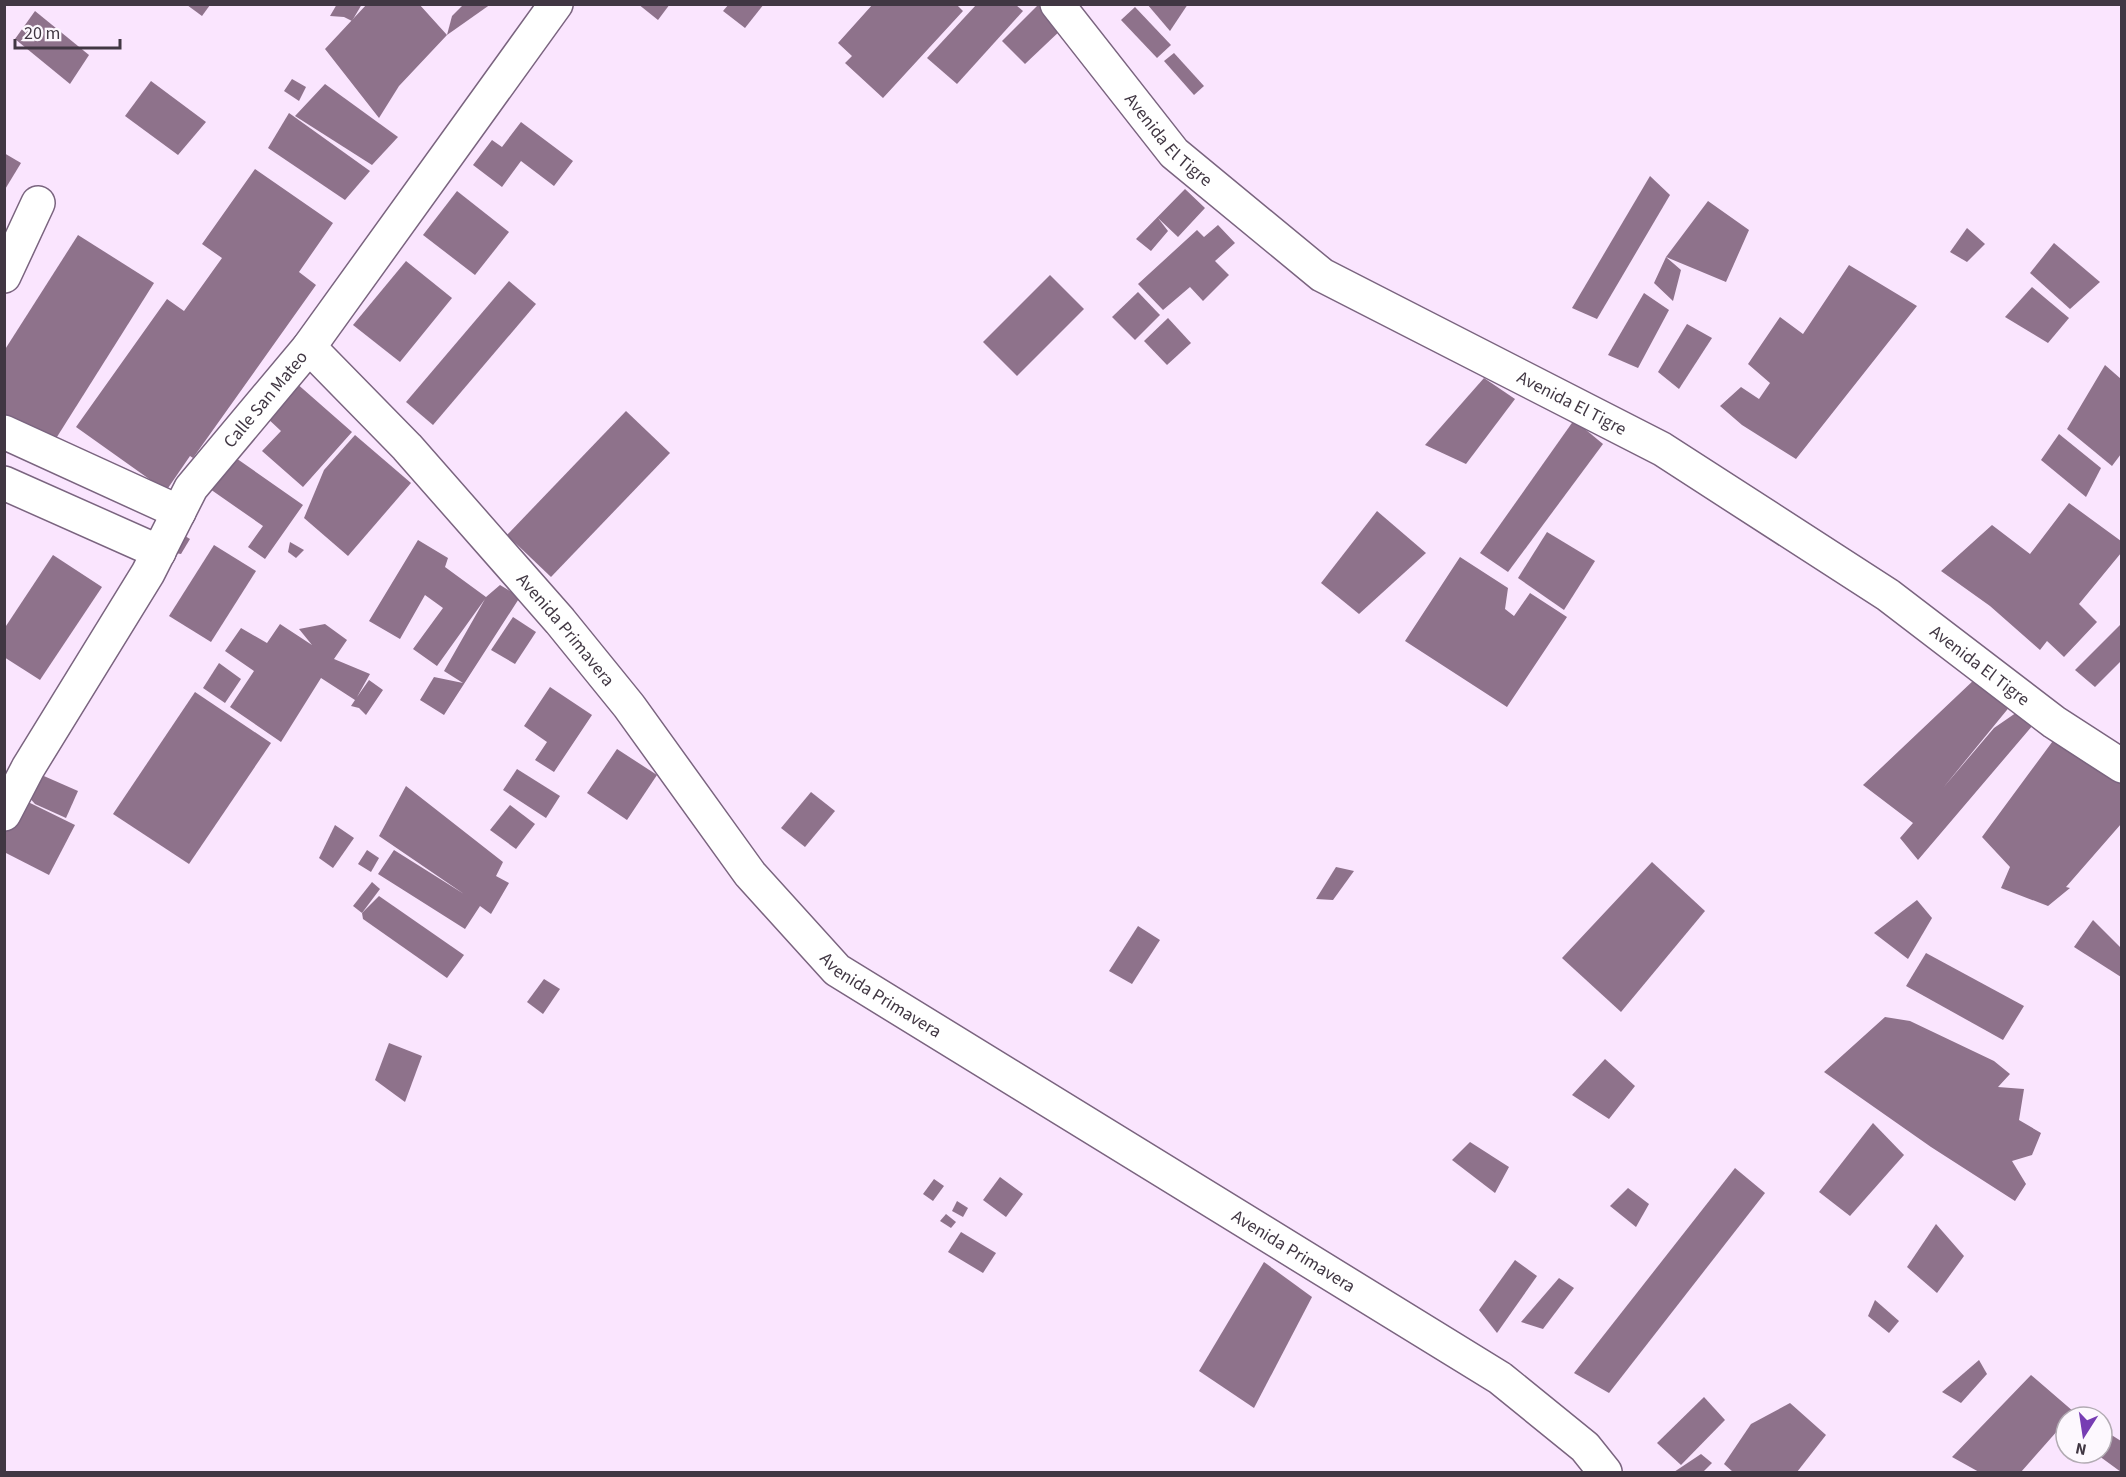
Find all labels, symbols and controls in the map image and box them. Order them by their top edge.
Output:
scale bar [15,12,120,50]
text: 20 m [24,21,60,46]
street label: Avenida El Tigre [1119,88,1218,192]
street label: Calle San Mateo [217,345,313,453]
street label: Avenida El Tigre [1513,364,1631,441]
street label: Avenida Primavera [511,568,621,692]
street label: Avenida El Tigre [1925,619,2035,712]
street label: Avenida Primavera [814,947,946,1044]
street label: Avenida Primavera [1227,1203,1360,1299]
north arrow [2054,1405,2114,1465]
text: N [2074,1437,2089,1461]

